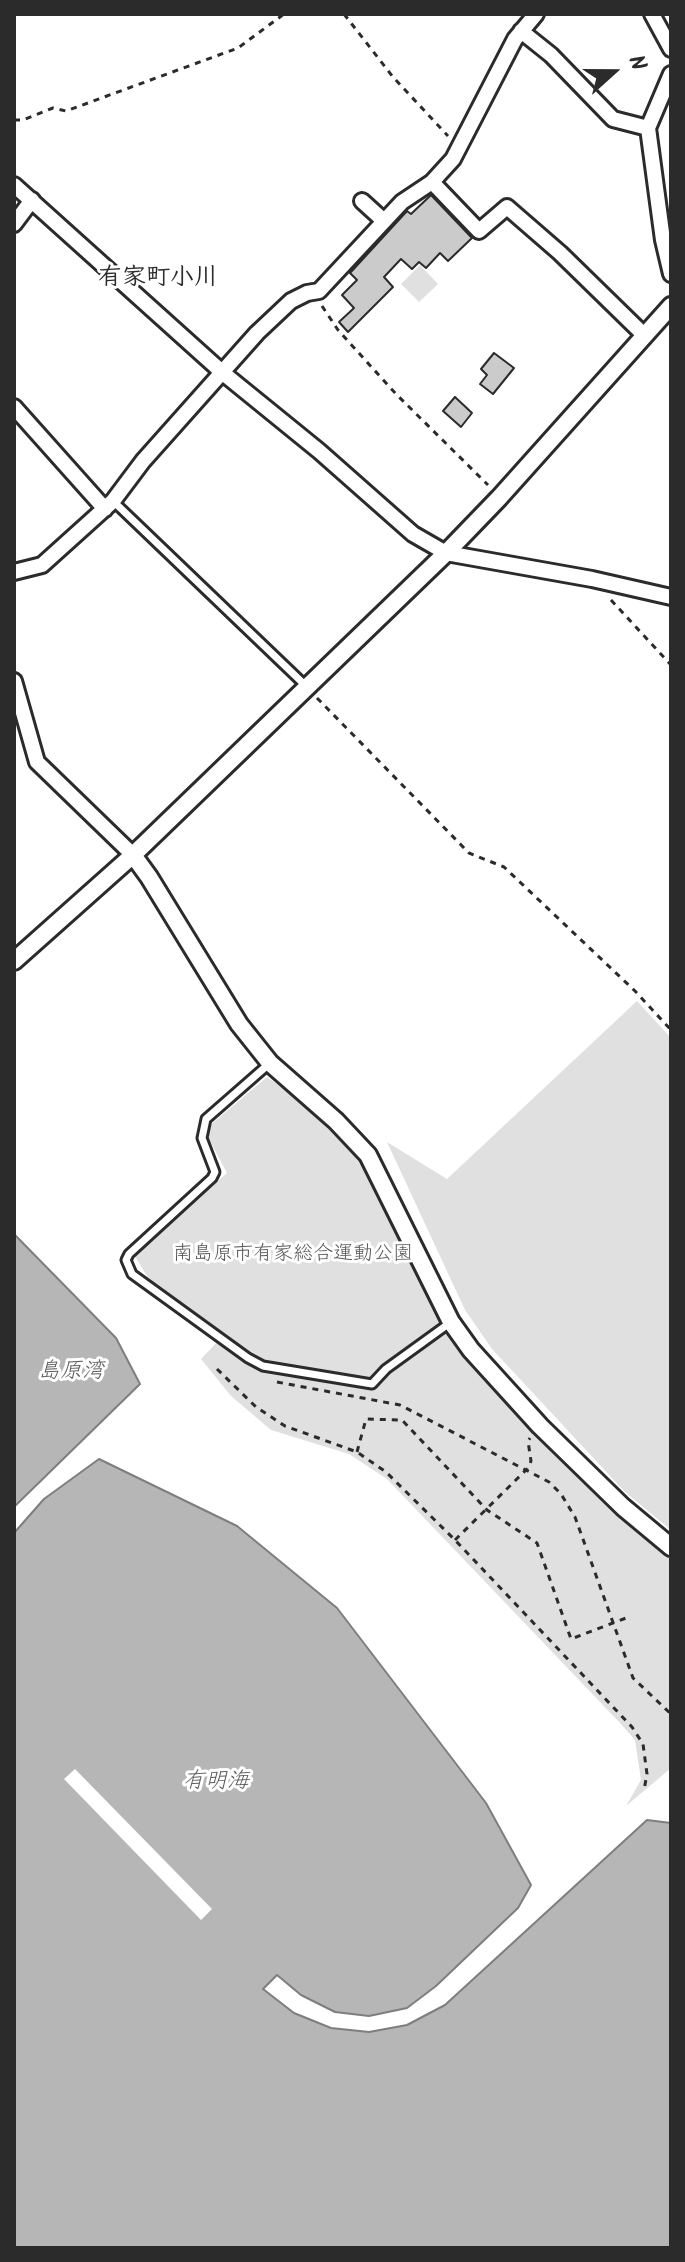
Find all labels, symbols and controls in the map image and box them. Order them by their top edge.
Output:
north arrow [573,32,653,112]
text: N [617,50,655,76]
district label: 有家町小川 [98,266,218,294]
park label: 南島原市有家総合運動公園 [173,1244,413,1268]
water label: 島原湾 [38,1360,104,1386]
water label: 有明海 [183,1770,249,1796]

